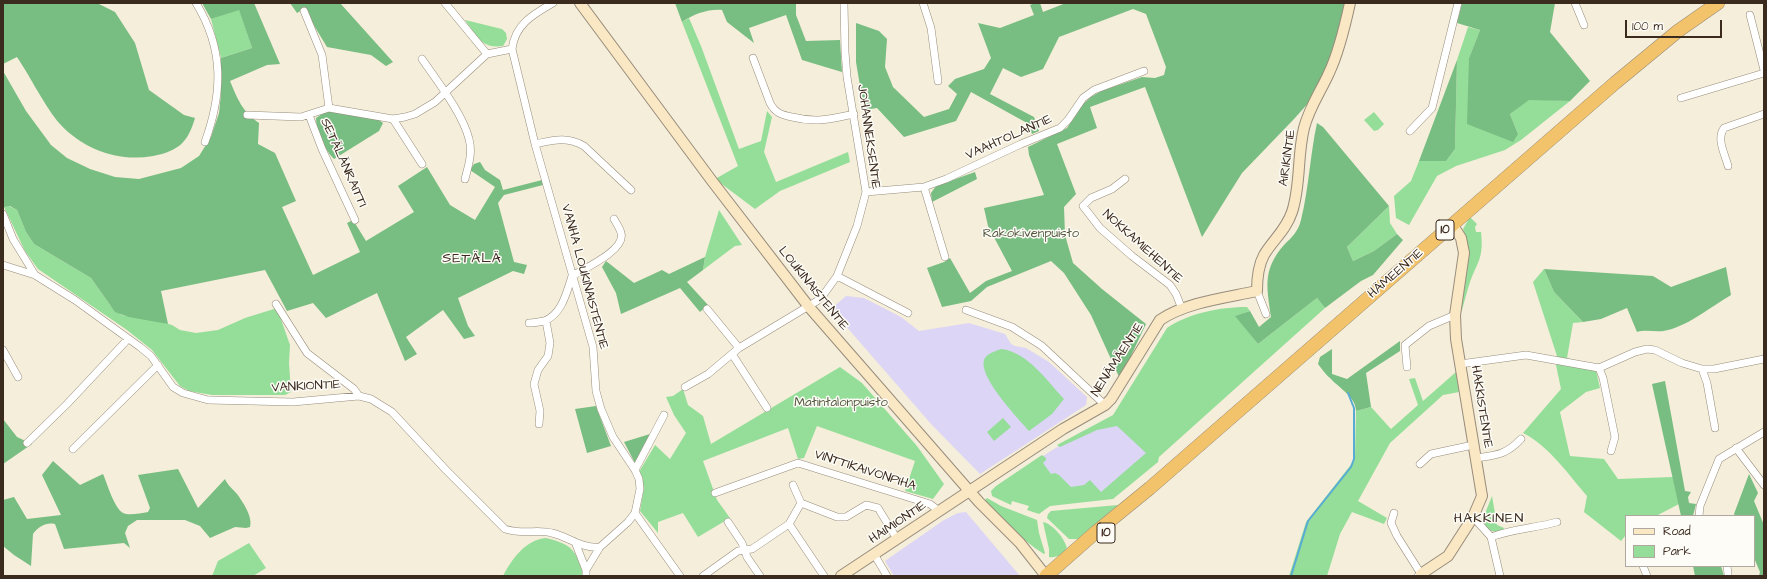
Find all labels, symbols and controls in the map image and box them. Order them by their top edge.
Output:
scale bar [1627,12,1724,38]
text: 100 m [1632,18,1663,35]
street label: JOHANNEKSENTIE [853,84,883,190]
street label: VAAHTOLANTIE [963,112,1055,164]
street label: SETÄLÄNRAITTI [316,116,370,210]
street label: AIRIKINTIE [1276,129,1300,187]
street label: VANHA LOUKINAISTENTIE [557,203,611,351]
street label: NOKKAMIEHENTIE [1099,207,1185,287]
road number: 10 [1436,220,1454,240]
park label: Rakokivenpuisto [983,226,1079,242]
street label: LOUKINAISTENTIE [774,244,852,334]
street label: HÄMEENTIE [1365,246,1427,302]
district label: SETÄLÄ [442,251,502,267]
street label: NENÄMÄENTIE [1088,320,1148,400]
street label: HAKKISTENTIE [1467,364,1495,450]
street label: VANKIONTIE [271,377,341,397]
park label: Matintalonpuisto [794,395,888,411]
street label: VINTTIKAIVONPIHA [812,447,918,495]
street label: HAIMIONTIE [866,498,930,548]
district label: HAKKINEN [1454,511,1524,527]
legend [1625,515,1755,567]
road number: 10 [1097,523,1115,543]
text: Road [1663,523,1691,540]
text: Park [1663,543,1691,560]

